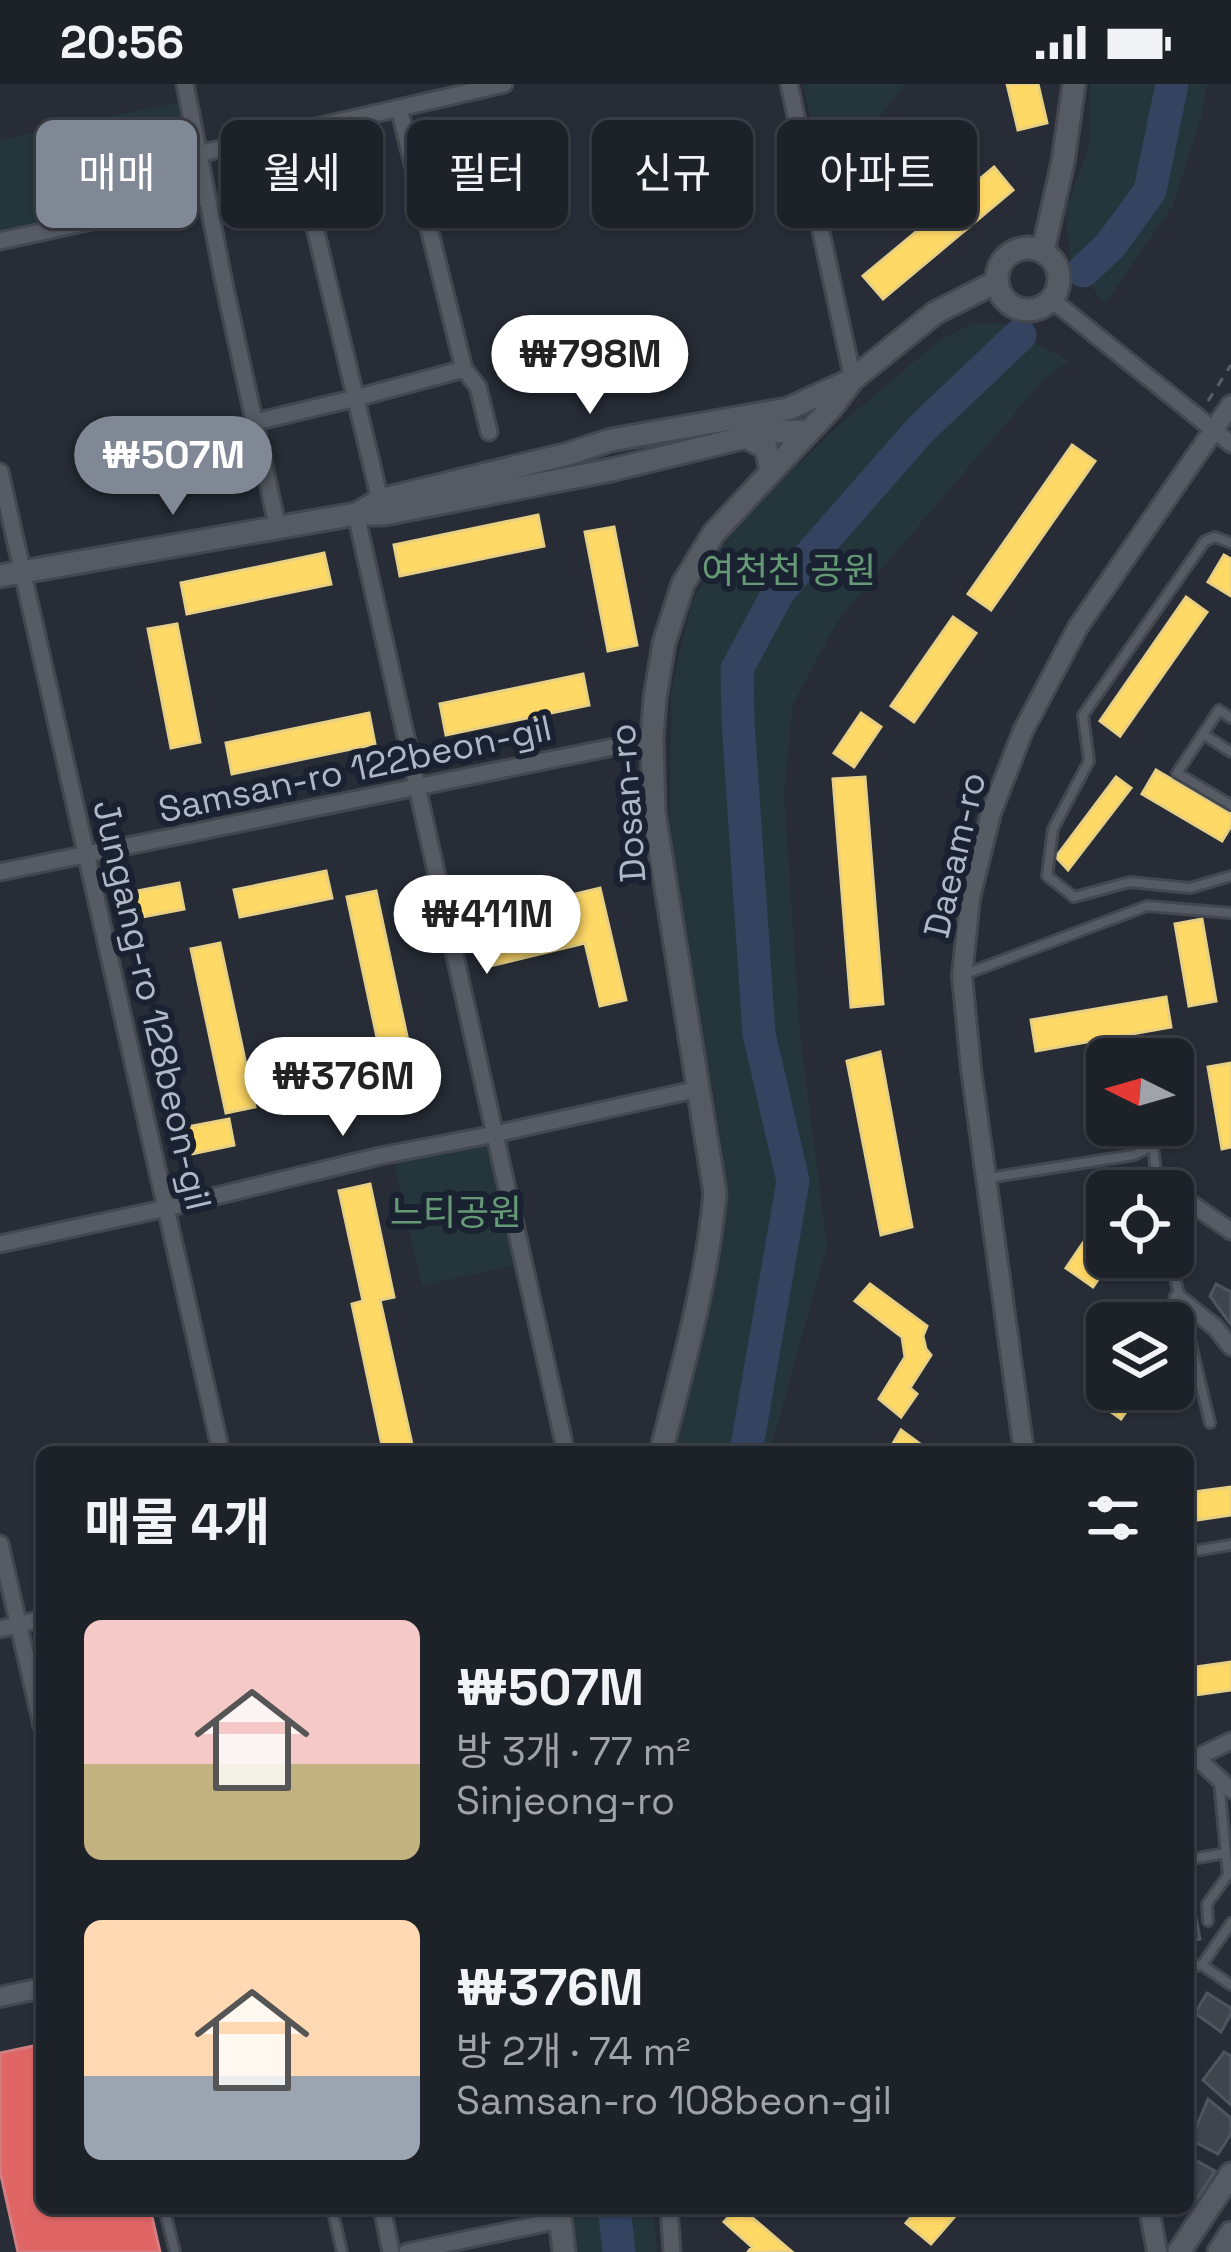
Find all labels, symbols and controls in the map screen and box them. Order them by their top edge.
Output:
text: 20:56 [60,14,184,71]
chip: 매매 [36,120,197,228]
chip: 월세 [221,120,383,228]
chip: 필터 [407,120,568,228]
chip: 신규 [592,120,753,228]
chip: 아파트 [777,120,977,228]
pin: ₩798M [506,315,674,417]
text: ₩798M [518,329,662,378]
pin: ₩507M [89,416,257,518]
text: ₩507M [101,430,245,479]
park label: 여천천 공원 [702,548,876,594]
street label: Samsan-ro 122beon-gil [154,705,556,833]
street label: Dosan-ro [600,722,656,884]
street label: Daeam-ro [914,768,996,942]
street label: Jungang-ro 128beon-gil [82,795,222,1215]
pin: ₩411M [403,875,571,977]
text: ₩411M [421,889,553,938]
pin: ₩376M [259,1037,427,1139]
north arrow [1086,1038,1194,1146]
map controls [1086,1038,1194,1410]
text: ₩376M [271,1051,415,1100]
button: locate [1086,1170,1194,1278]
park label: 느티공원 [390,1190,522,1236]
button: layers [1086,1302,1194,1410]
icon: filters [1080,1485,1146,1551]
text: 매물 4개 [84,1490,270,1555]
text: ₩507M [456,1655,644,1720]
icon: home [180,1668,324,1812]
text: 방 3개 · 77 m² [456,1727,691,1776]
text: Sinjeong-ro [456,1776,675,1825]
text: ₩376M [456,1955,644,2020]
icon: home [180,1968,324,2112]
text: 방 2개 · 74 m² [456,2027,691,2076]
text: Samsan-ro 108beon-gil [456,2076,892,2125]

